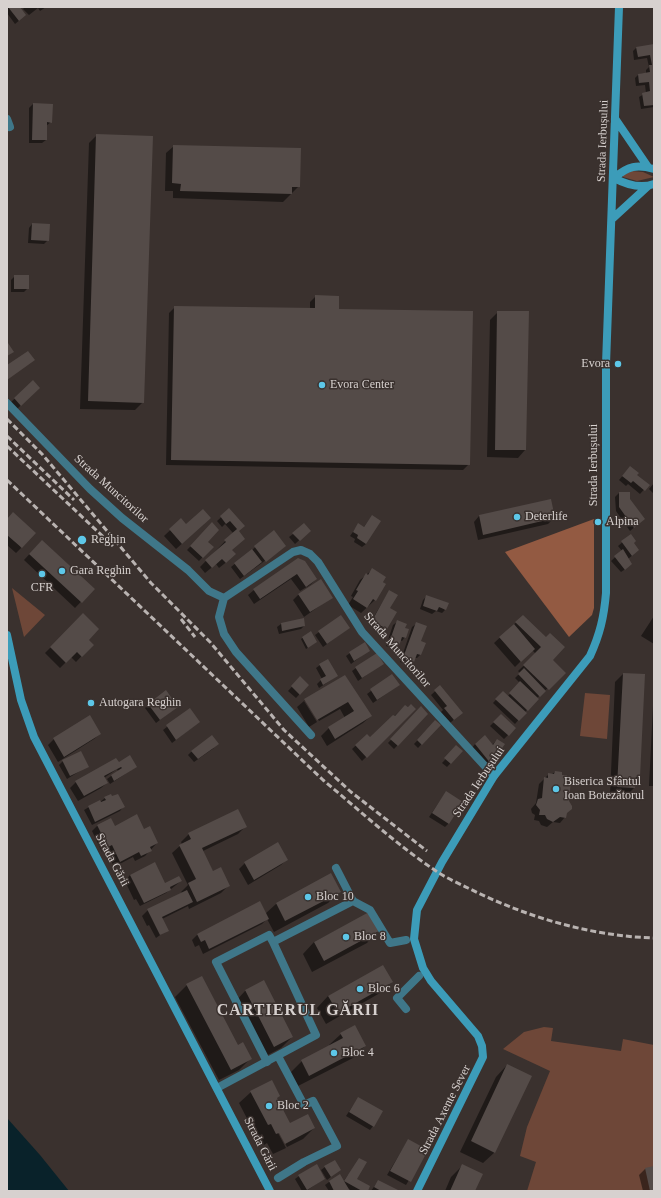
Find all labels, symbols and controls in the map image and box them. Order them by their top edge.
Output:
street label: Strada Ierbușului [594,100,612,182]
place label: Evora [581,357,610,371]
marker: Evora [613,359,623,369]
place label: Evora Center [330,378,394,392]
marker: Evora Center [317,380,327,390]
street label: Strada Ierbușului [587,424,601,506]
street label: Strada Muncitorilor [71,452,151,526]
place label: Deterlife [525,510,568,524]
marker: Deterlife [512,512,522,522]
place label: Alpina [606,515,639,529]
marker: Alpina [593,517,603,527]
place label: Reghin [91,533,126,547]
marker: Reghin [76,534,88,546]
place label: Gara Reghin [70,564,131,578]
marker: Gara Reghin [57,566,67,576]
marker: CFR [37,569,47,579]
place label: CFR [31,581,53,595]
street label: Strada Muncitorilor [360,609,434,691]
place label: Autogara Reghin [99,696,181,710]
marker: Autogara Reghin [86,698,96,708]
street label: Strada Ierbușului [450,744,508,820]
place label: Biserica Sfântul Ioan Botezătorul [564,775,644,803]
marker: Biserica Sfântul Ioan Botezătorul [551,784,561,794]
street label: Strada Gării [92,831,132,889]
place label: Bloc 10 [316,890,354,904]
marker: Bloc 10 [303,892,313,902]
place label: Bloc 8 [354,930,386,944]
marker: Bloc 8 [341,932,351,942]
place label: Bloc 6 [368,982,400,996]
marker: Bloc 6 [355,984,365,994]
district label: CARTIERUL GĂRII [217,1001,379,1021]
place label: Bloc 4 [342,1046,374,1060]
marker: Bloc 4 [329,1048,339,1058]
street label: Strada Axente Sever [416,1063,474,1157]
place label: Bloc 2 [277,1099,309,1113]
marker: Bloc 2 [264,1101,274,1111]
street label: Strada Gării [240,1115,280,1173]

